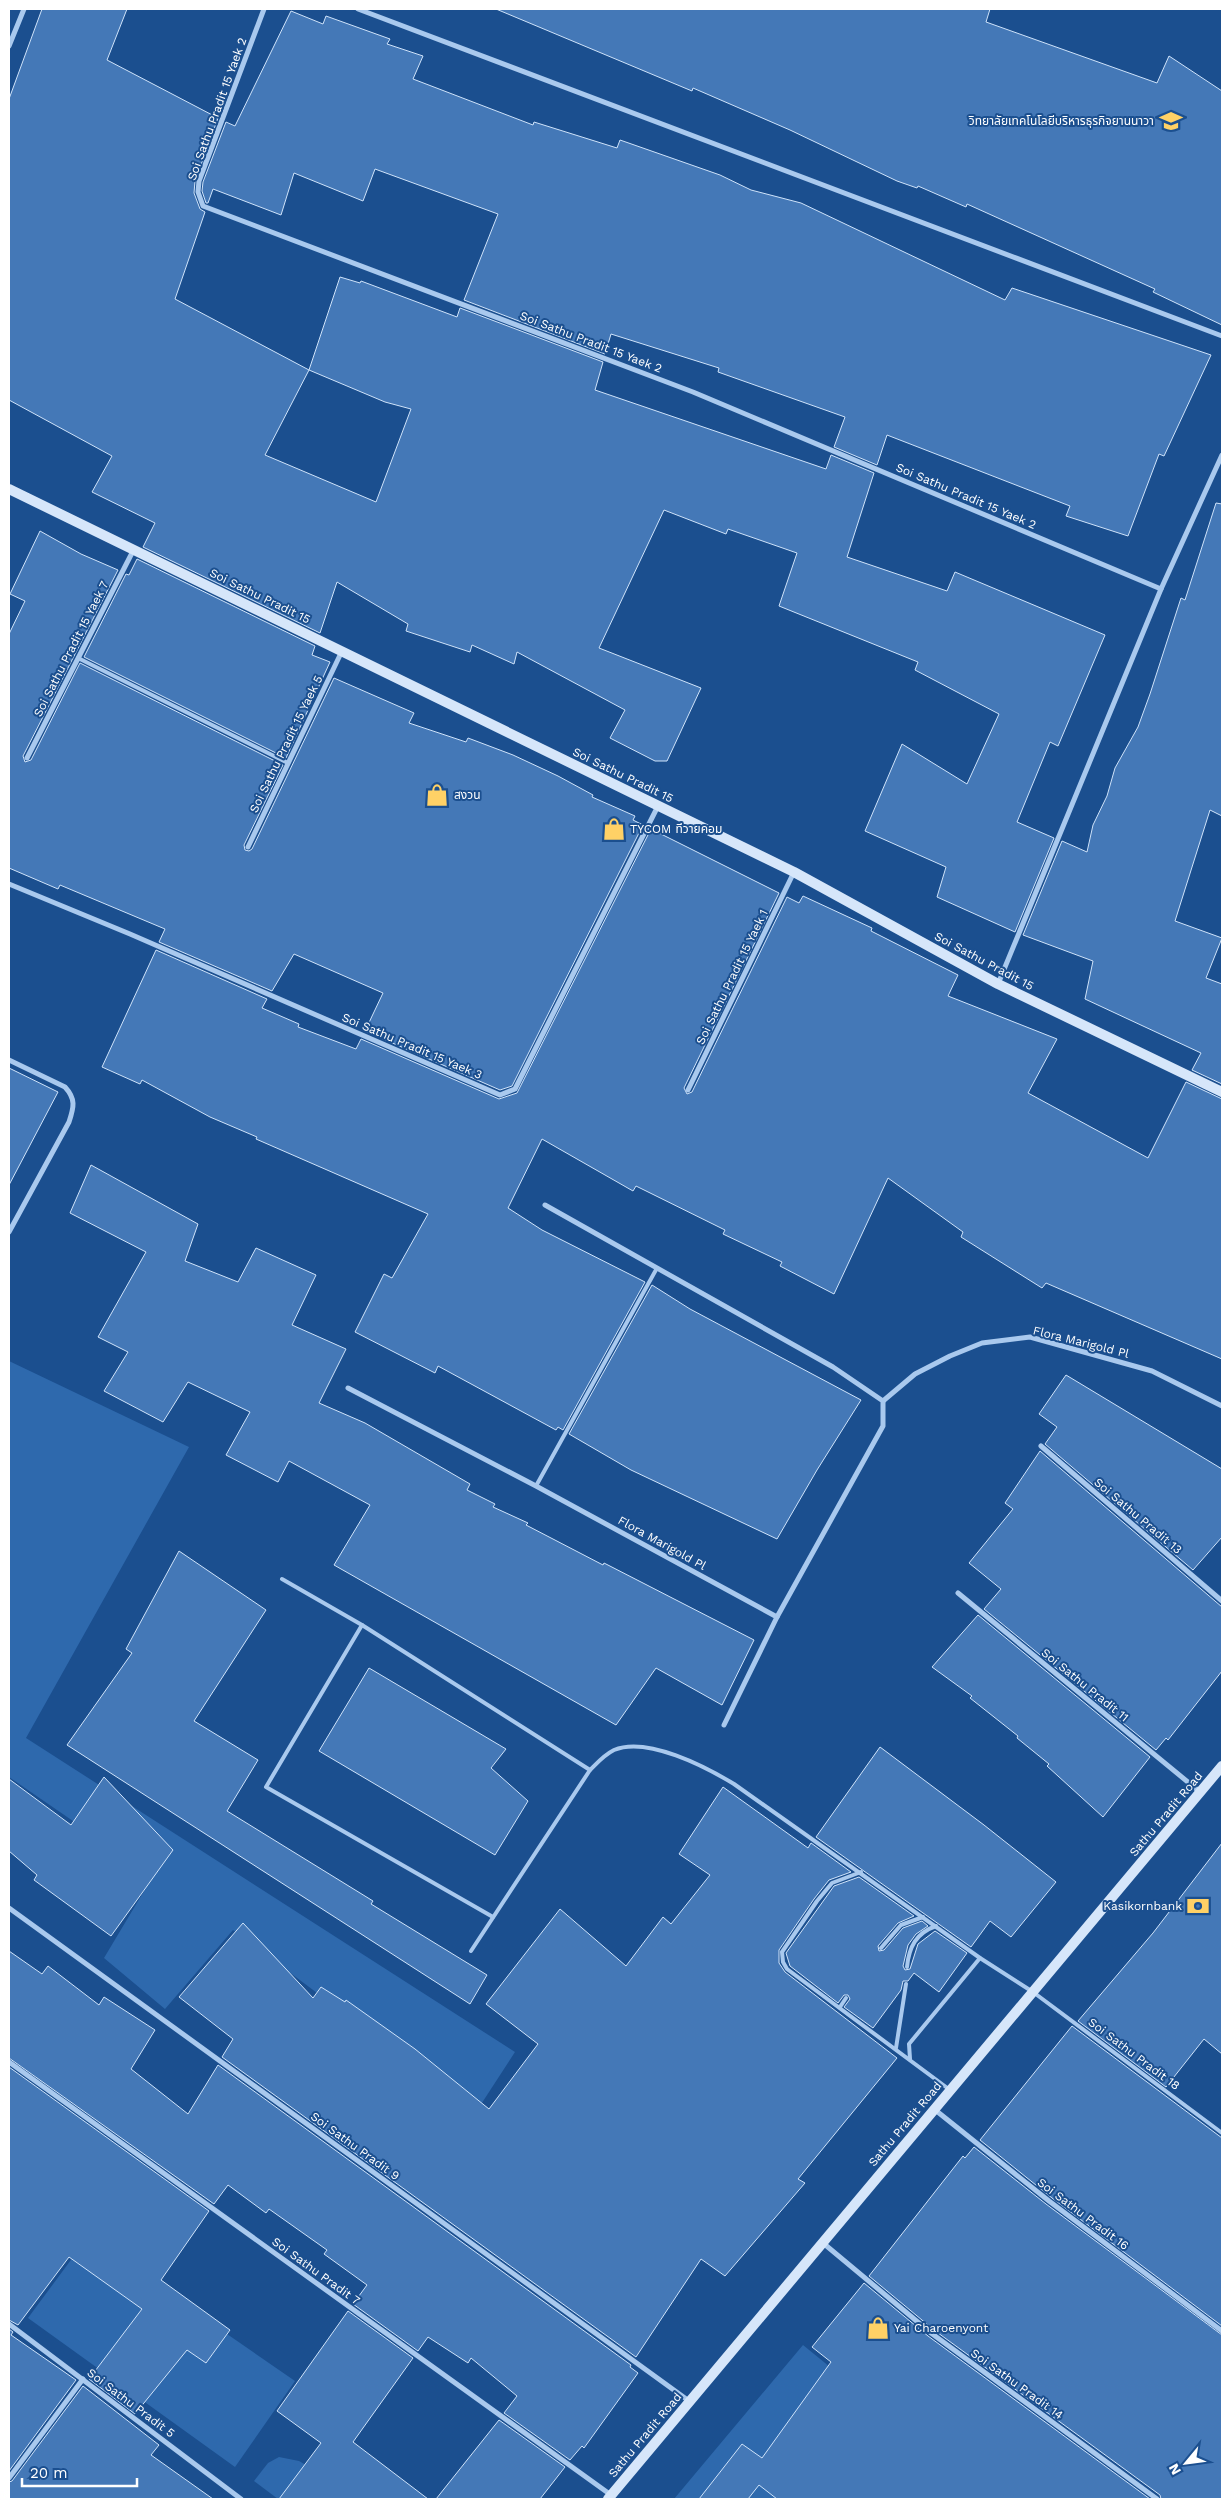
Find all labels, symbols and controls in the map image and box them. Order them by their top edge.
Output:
street label: Soi Sathu Pradit 15 Yaek 2 [185,36,249,182]
school or university icon: วิทยาลัยเทคโนโลยีบริหารธุรกิจยานนาวา [1158,108,1184,134]
place label: วิทยาลัยเทคโนโลยีบริหารธุรกิจยานนาวา [968,114,1154,128]
street label: Soi Sathu Pradit 15 Yaek 2 [518,308,664,376]
street label: Soi Sathu Pradit 15 Yaek 2 [894,460,1038,532]
street label: Soi Sathu Pradit 15 [207,566,313,626]
street label: Soi Sathu Pradit 15 Yaek 7 [31,579,111,719]
street label: Soi Sathu Pradit 15 Yaek 5 [247,673,325,815]
street label: Soi Sathu Pradit 15 [570,745,676,805]
shop icon: สงวน [424,782,450,808]
place label: สงวน [454,788,481,802]
shop icon: TYCOM ทีวายคอม [601,816,627,842]
place label: TYCOM ทีวายคอม [630,822,722,836]
street label: Soi Sathu Pradit 15 Yaek 1 [693,907,771,1047]
street label: Soi Sathu Pradit 15 [932,929,1036,993]
street label: Soi Sathu Pradit 15 Yaek 3 [340,1010,484,1082]
street label: Flora Marigold Pl [1032,1323,1131,1361]
street label: Soi Sathu Pradit 13 [1091,1475,1185,1557]
street label: Flora Marigold Pl [616,1513,709,1573]
street label: Soi Sathu Pradit 11 [1039,1646,1131,1724]
street label: Sathu Pradit Road [1127,1769,1205,1859]
bank icon: Kasikornbank [1185,1893,1211,1919]
place label: Kasikornbank [1103,1899,1182,1913]
street label: Soi Sathu Pradit 18 [1086,2015,1182,2093]
street label: Sathu Pradit Road [866,2079,944,2169]
street label: Soi Sathu Pradit 9 [308,2109,402,2183]
street label: Soi Sathu Pradit 16 [1035,2175,1131,2253]
street label: Soi Sathu Pradit 7 [269,2234,363,2308]
shop icon: Yai Charoenyont [865,2315,891,2341]
place label: Yai Charoenyont [894,2321,988,2335]
street label: Soi Sathu Pradit 14 [968,2346,1066,2422]
street label: Soi Sathu Pradit 5 [84,2366,178,2440]
street label: Sathu Pradit Road [606,2390,684,2480]
north arrow [1161,2438,1211,2488]
scale bar [22,2456,138,2488]
text: N [1165,2461,1184,2478]
text: 20 m [30,2464,68,2482]

